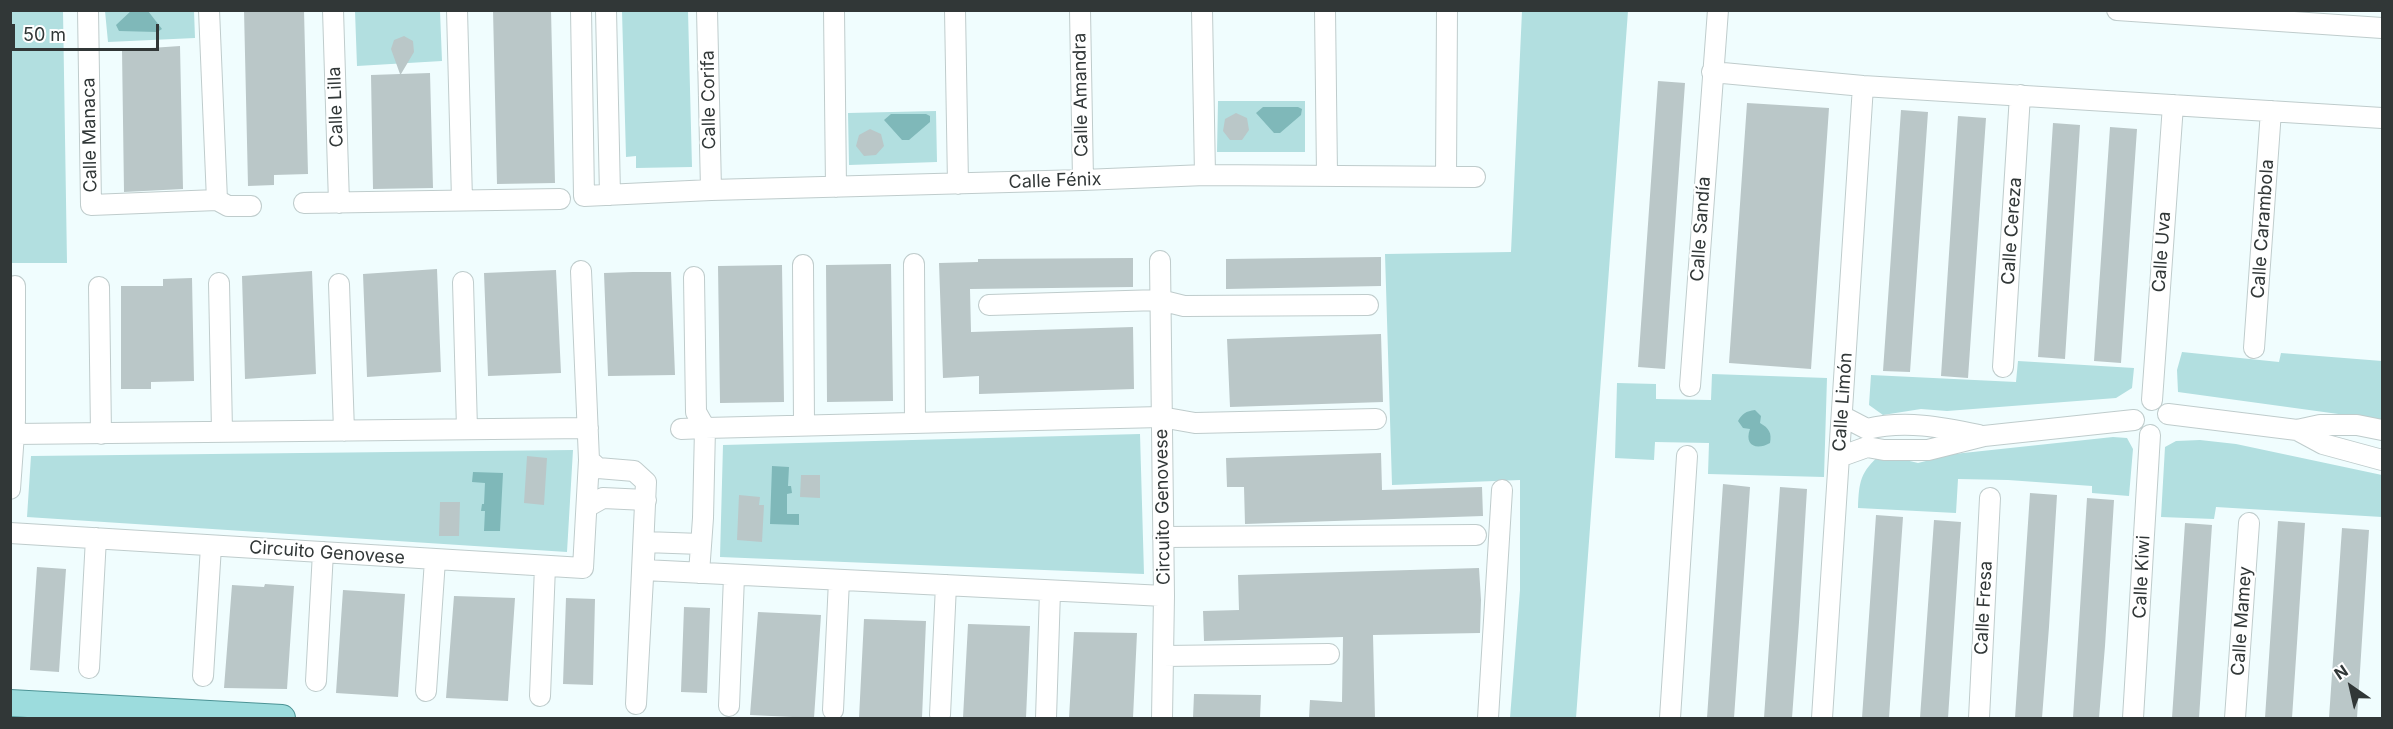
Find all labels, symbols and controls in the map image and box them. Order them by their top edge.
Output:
scale bar [15,12,162,50]
text: 50 m [23,24,66,45]
street label: Calle Amandra [1069,33,1093,157]
street label: Calle Corifa [697,50,721,150]
street label: Calle Lilla [324,66,348,148]
street label: Calle Manaca [78,77,102,193]
street label: Calle Carambola [2247,159,2279,299]
street label: Calle Fénix [1008,169,1102,193]
street label: Calle Sandía [1687,176,1715,282]
street label: Calle Cereza [1997,176,2027,286]
street label: Calle Uva [2148,211,2176,293]
street label: Calle Limón [1829,352,1857,452]
street label: Circuito Genovese [1151,429,1175,585]
street label: Calle Kiwi [2129,535,2155,619]
street label: Circuito Genovese [248,537,406,569]
street label: Calle Fresa [1971,560,1997,656]
street label: Calle Mamey [2227,565,2257,677]
north arrow [2321,657,2381,717]
text: N [2330,660,2352,684]

